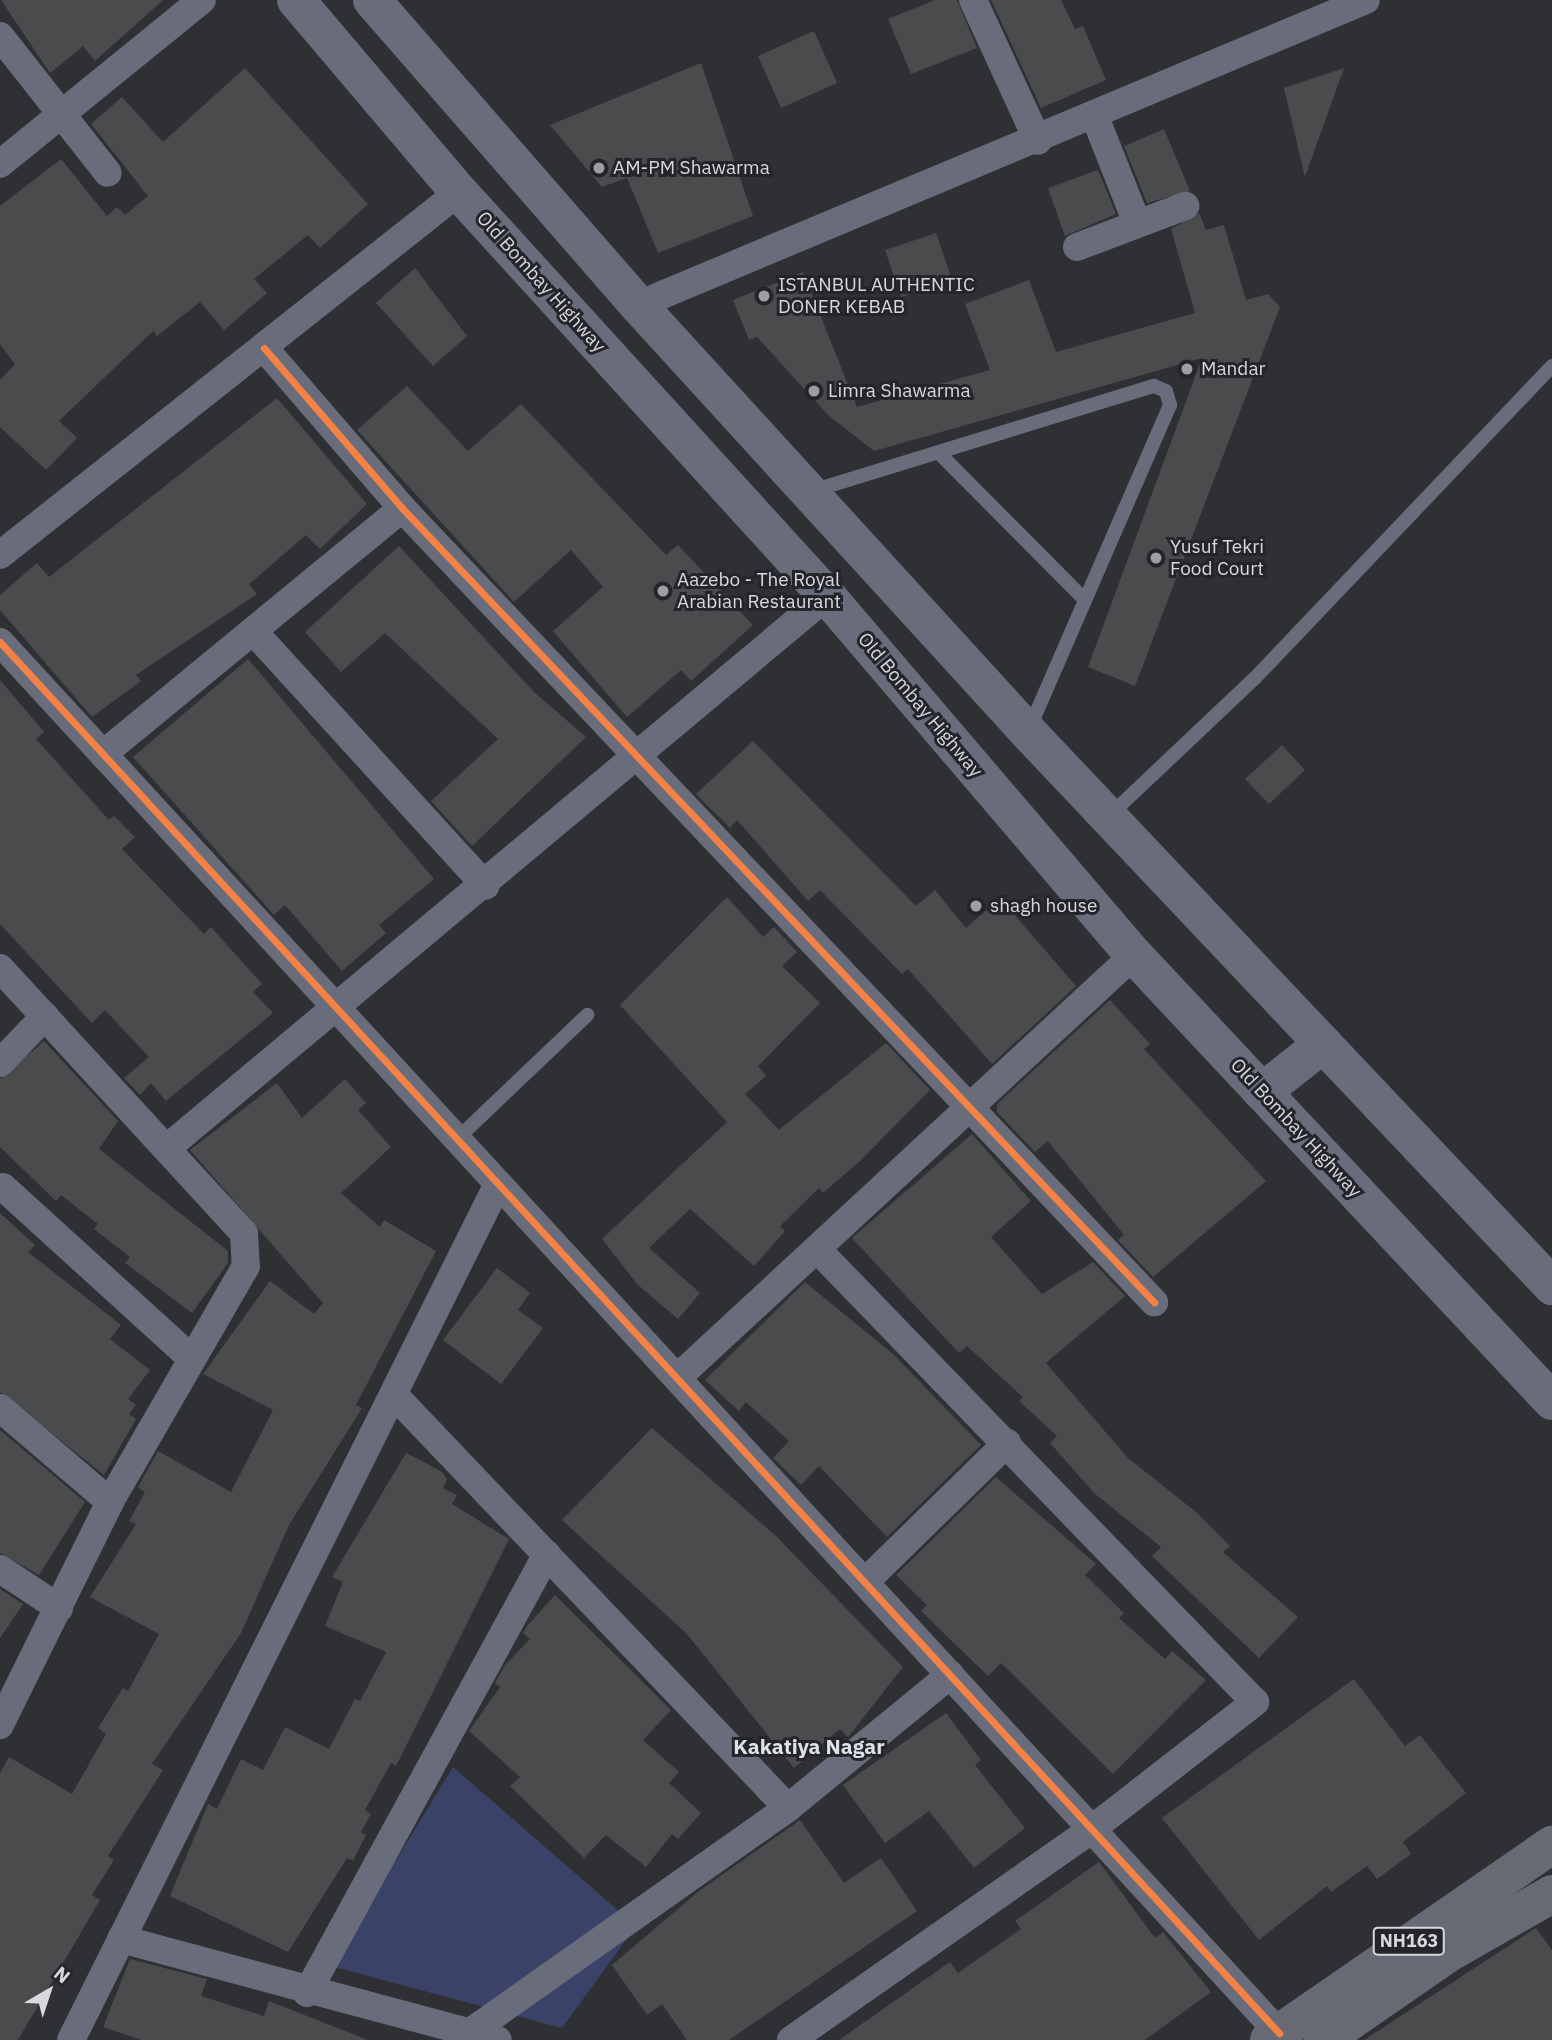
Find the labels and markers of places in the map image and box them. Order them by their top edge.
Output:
place label: AM-PM Shawarma [613,157,770,179]
marker: AM-PM Shawarma [591,160,607,176]
place label: ISTANBUL AUTHENTIC DONER KEBAB [778,274,975,318]
marker: ISTANBUL AUTHENTIC DONER KEBAB [756,288,772,304]
place label: Mandar [1201,358,1266,380]
marker: Mandar [1179,361,1195,377]
place label: Limra Shawarma [828,380,971,402]
marker: Limra Shawarma [806,383,822,399]
place label: Yusuf Tekri Food Court [1170,536,1264,580]
marker: Yusuf Tekri Food Court [1148,550,1164,566]
place label: Aazebo - The Royal Arabian Restaurant [677,569,841,613]
marker: Aazebo - The Royal Arabian Restaurant [655,583,671,599]
place label: shagh house [990,895,1097,917]
marker: shagh house [968,898,984,914]

